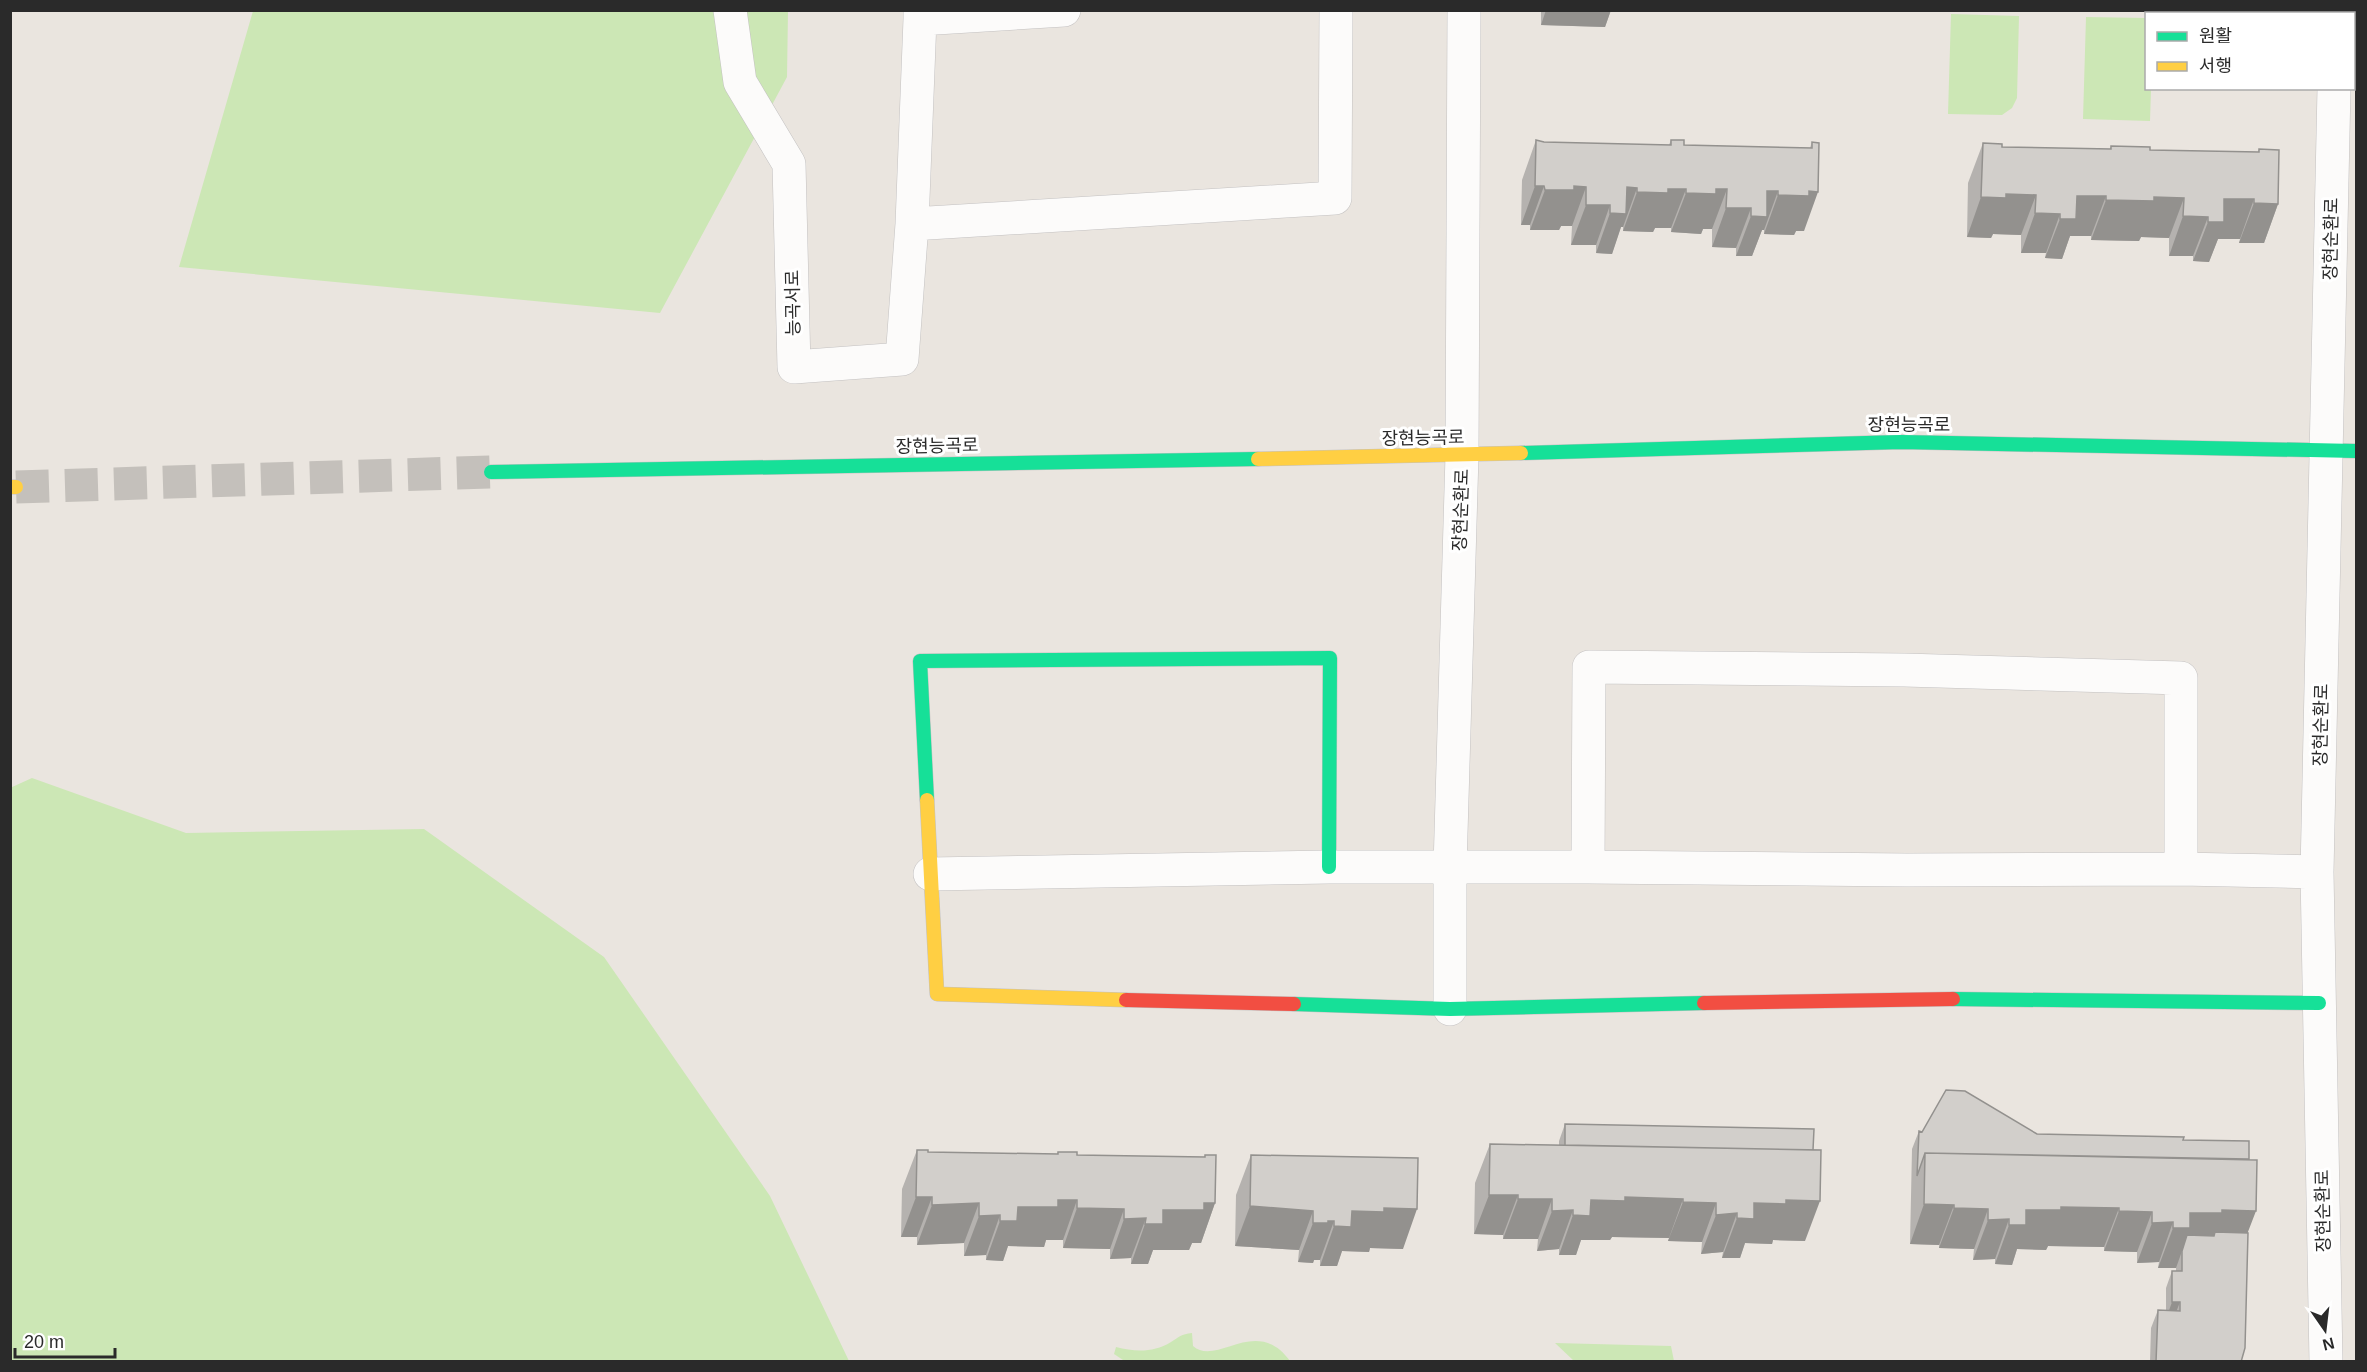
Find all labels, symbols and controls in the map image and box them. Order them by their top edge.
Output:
legend [2145,12,2355,90]
text: 원활 [2199,26,2232,46]
text: 서행 [2199,56,2232,76]
street label: 장현순환로 [2320,197,2342,281]
street label: 능곡서로 [782,270,804,336]
street label: 장현능곡로 [1868,415,1950,435]
street label: 장현능곡로 [1381,427,1465,449]
street label: 장현능곡로 [895,435,979,457]
street label: 장현순환로 [1450,468,1472,552]
street label: 장현순환로 [2310,683,2332,767]
street label: 장현순환로 [2312,1169,2334,1253]
north arrow [2295,1300,2355,1360]
scale bar [15,1321,116,1359]
text: 20 m [24,1332,64,1352]
text: N [2321,1334,2336,1354]

